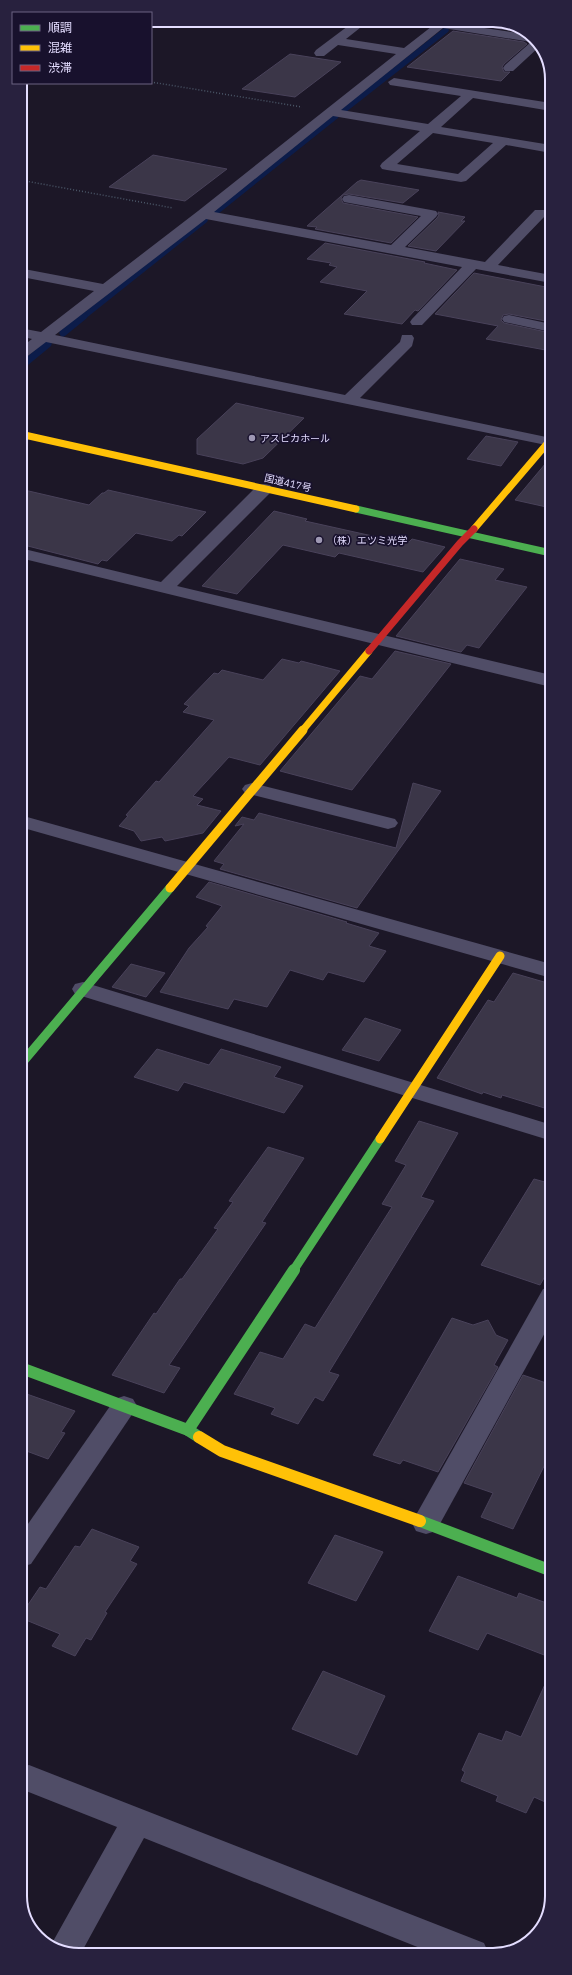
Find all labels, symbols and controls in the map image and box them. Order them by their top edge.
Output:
legend [12,12,152,84]
text: 順調 [48,20,72,35]
text: 混雑 [48,40,72,55]
text: 渋滞 [48,60,72,75]
place label: アスピカホール [260,432,330,445]
marker: アスピカホール [247,433,257,443]
street label: 国道417号 [263,471,313,495]
place label: （株）エツミ光学 [327,534,407,547]
marker: （株）エツミ光学 [314,535,324,545]

